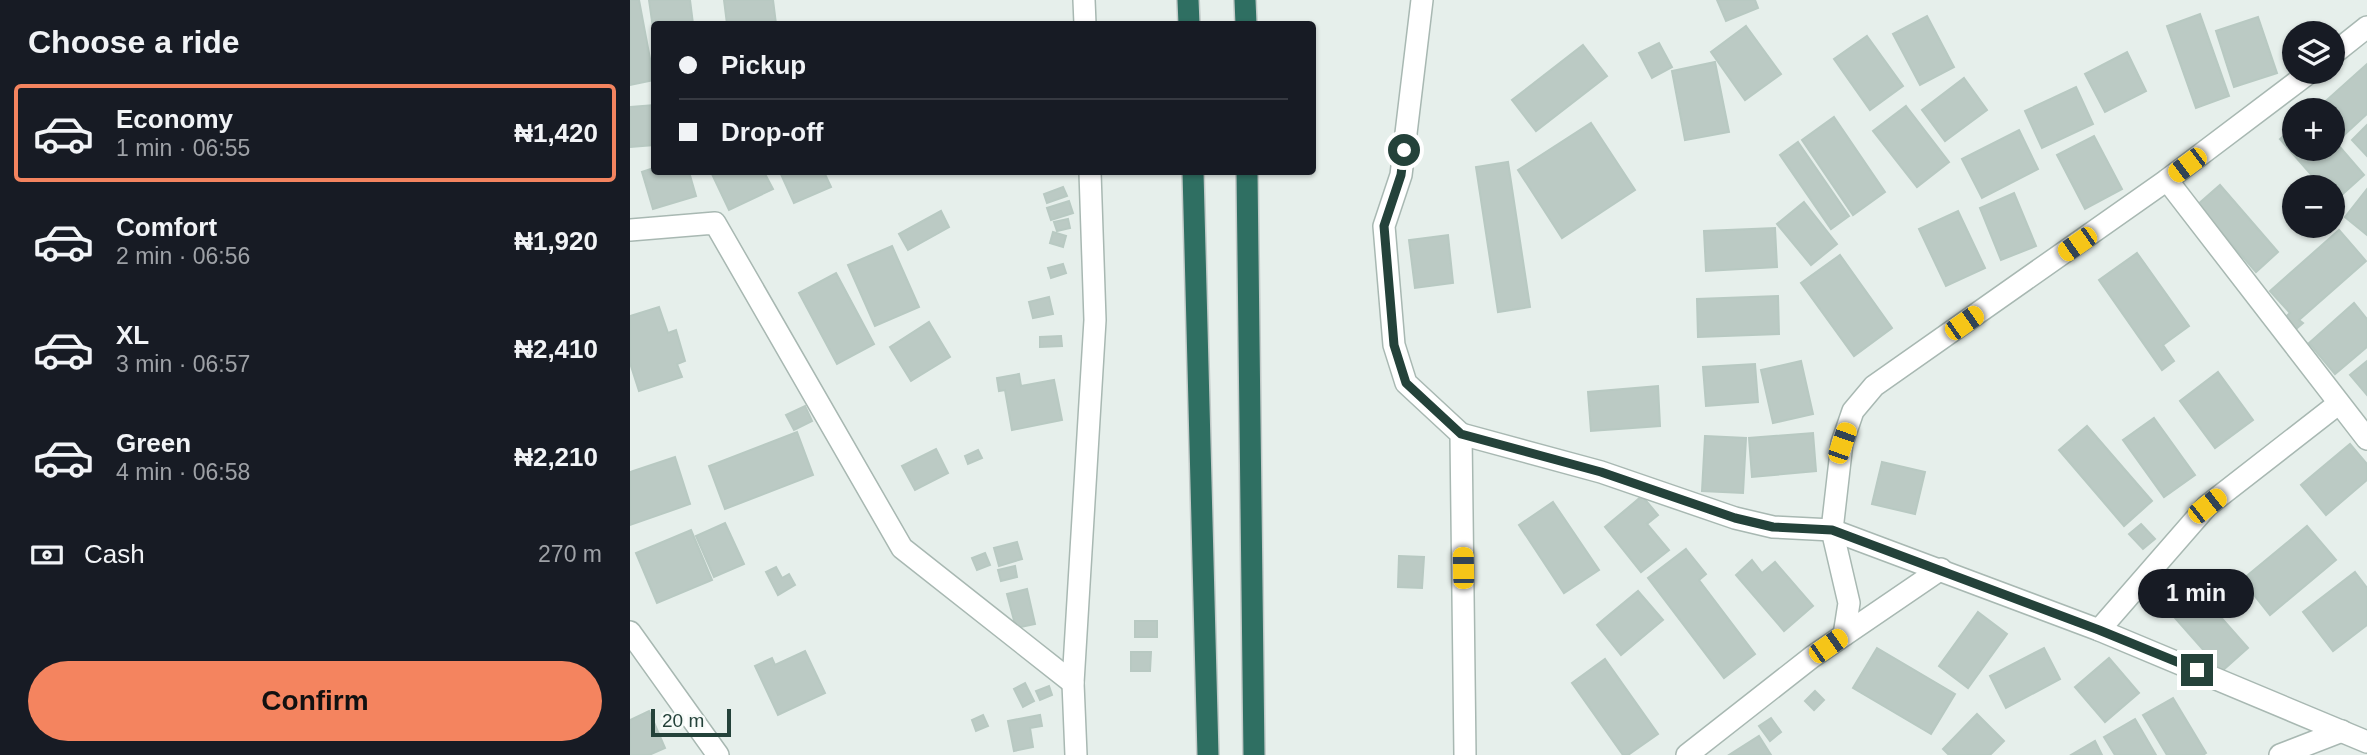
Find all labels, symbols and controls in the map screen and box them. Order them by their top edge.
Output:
map controls [2282,21,2345,238]
button: layers [2282,21,2345,84]
text: Choose a ride [28,24,240,60]
text: Pickup [721,50,806,80]
button: + [2282,98,2345,161]
icon: car [32,102,95,165]
text: Economy [116,104,233,134]
text: Drop-off [721,117,824,147]
text: ₦1,420 [514,118,598,148]
route start [1388,134,1420,166]
text: 1 min · 06:55 [116,135,250,161]
car [2164,144,2211,186]
button: − [2282,175,2345,238]
icon: car [32,210,95,273]
text: Comfort [116,212,217,242]
car [2054,223,2101,265]
text: ₦1,920 [514,226,598,256]
text: 2 min · 06:56 [116,243,250,269]
car [1941,302,1988,344]
icon: car [32,318,95,381]
text: XL [116,320,149,350]
text: ₦2,410 [514,334,598,364]
text: 3 min · 06:57 [116,351,250,377]
car [1826,420,1859,466]
icon: car [32,426,95,489]
text: Green [116,428,191,458]
text: ₦2,210 [514,442,598,472]
text: 4 min · 06:58 [116,459,250,485]
car [2184,485,2231,527]
icon: cash [28,536,66,574]
text: Cash [84,539,145,569]
text: 270 m [538,541,602,567]
car [1453,547,1474,589]
callout: 1 min [2139,568,2255,618]
text: 1 min [2166,580,2226,606]
car [1805,625,1852,667]
route end [2181,654,2213,686]
button: Confirm [28,661,602,741]
scale bar [651,706,732,738]
text: 20 m [662,710,704,731]

